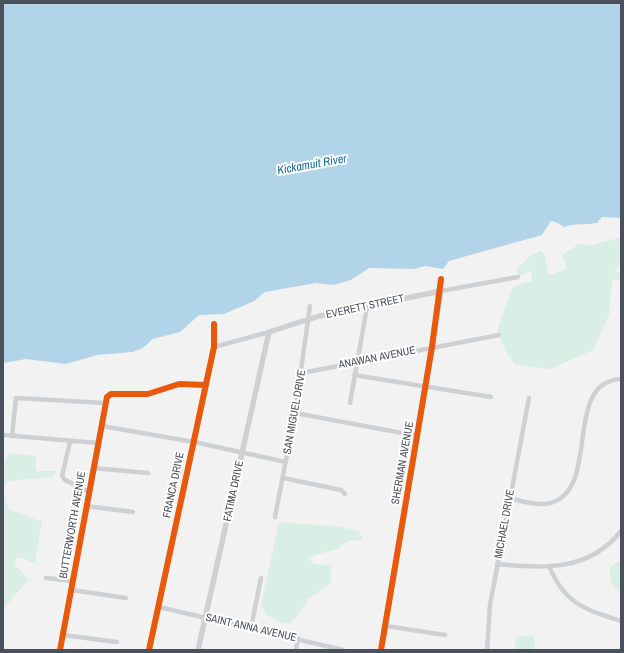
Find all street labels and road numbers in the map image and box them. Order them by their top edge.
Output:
street label: EVERETT STREET [325,292,405,322]
street label: ANAWAN AVENUE [338,344,416,372]
street label: SAN MIGUEL DRIVE [281,369,309,455]
street label: SHERMAN AVENUE [389,420,417,506]
street label: FRANCA DRIVE [161,451,187,519]
street label: FATIMA DRIVE [221,459,247,523]
street label: BUTTERWORTH AVENUE [57,470,89,580]
street label: MICHAEL DRIVE [492,488,518,560]
street label: SAINT ANNA AVENUE [204,611,298,645]

